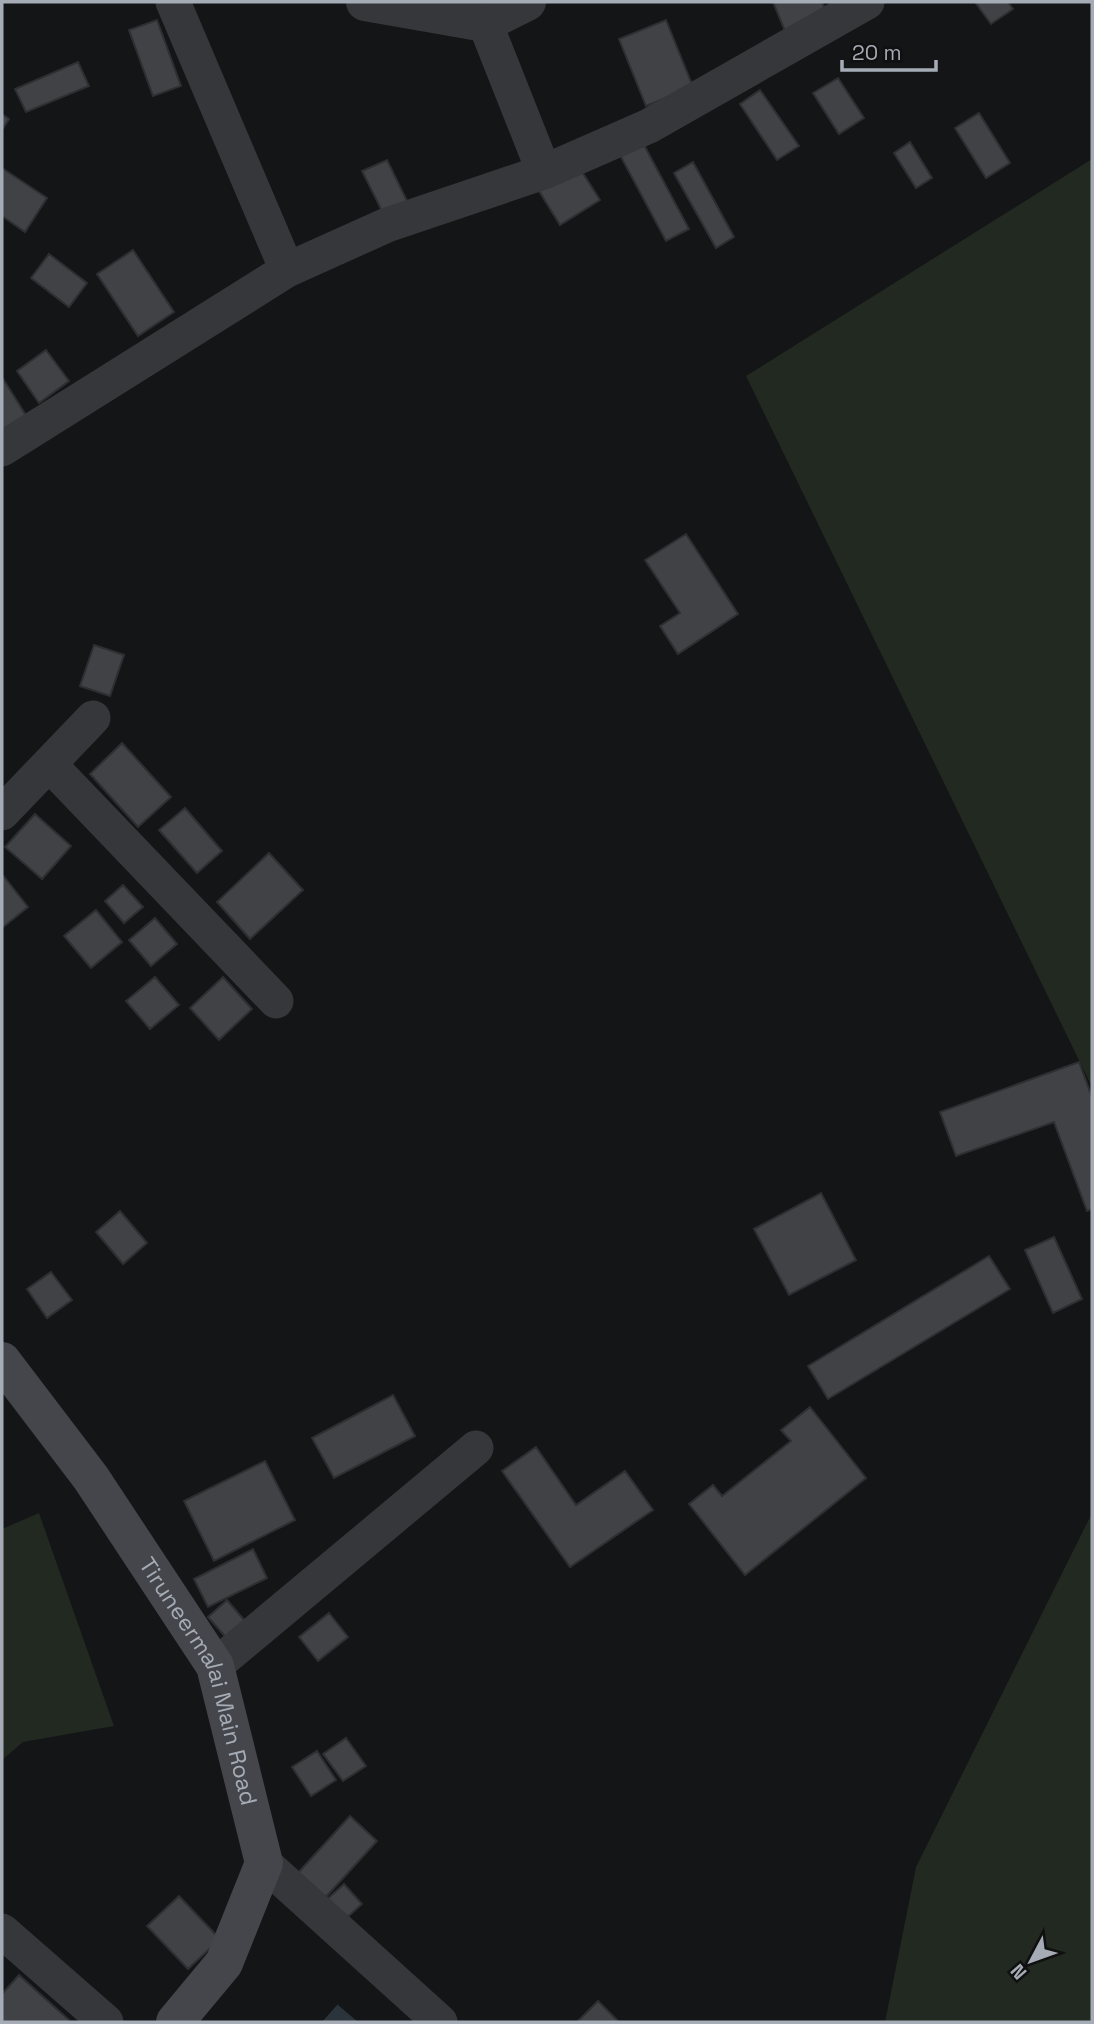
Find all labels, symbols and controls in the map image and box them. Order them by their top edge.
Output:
scale bar [842,28,936,72]
text: 20 m [852,39,902,66]
street label: Tiruneermalai Main Road [132,1551,264,1808]
north arrow [996,1926,1066,1996]
text: N [1005,1959,1032,1985]

